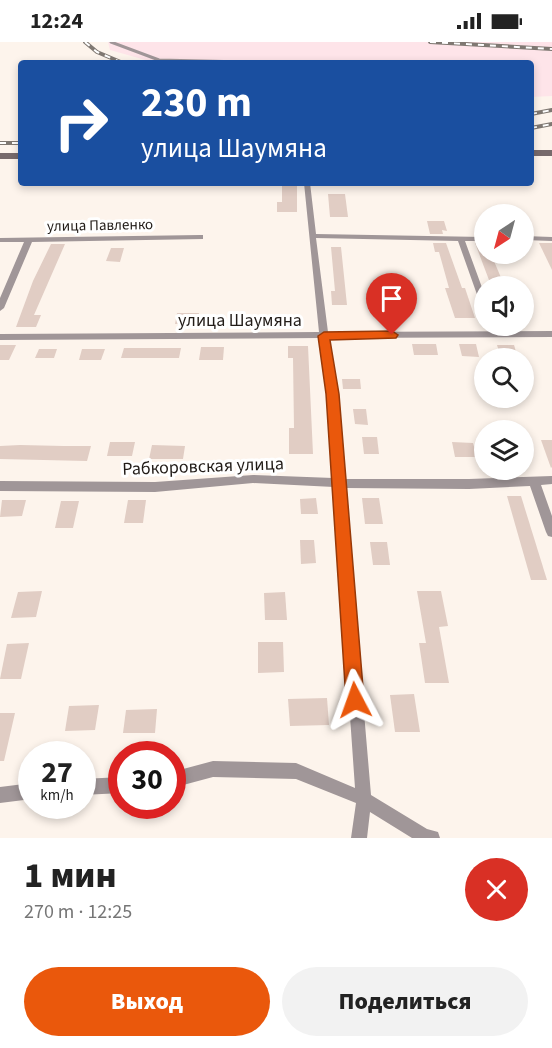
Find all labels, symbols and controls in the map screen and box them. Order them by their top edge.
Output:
text: 12:24 [30,5,83,37]
text: 230 m [141,73,252,133]
icon: right [42,84,120,162]
text: улица Шаумяна [141,129,327,168]
north arrow [474,204,534,264]
map controls [474,204,534,480]
street label: улица Павленко [47,214,153,237]
pin [366,273,417,335]
button: sound [474,276,534,336]
icon: arrive [375,282,408,315]
street label: улица Шаумяна [178,308,302,333]
button: search [474,348,534,408]
button: layers [474,420,534,480]
street label: Рабкоровская улица [122,451,284,482]
position arrow [323,668,387,732]
speed limit sign: 30 [108,741,186,819]
text: 27 [41,751,73,794]
text: km/h [40,785,74,806]
text: 1 мин [24,850,117,901]
button: close [465,858,528,921]
text: 270 m · 12:25 [24,898,132,926]
button: Выход [24,967,270,1036]
button: Поделиться [282,967,528,1036]

